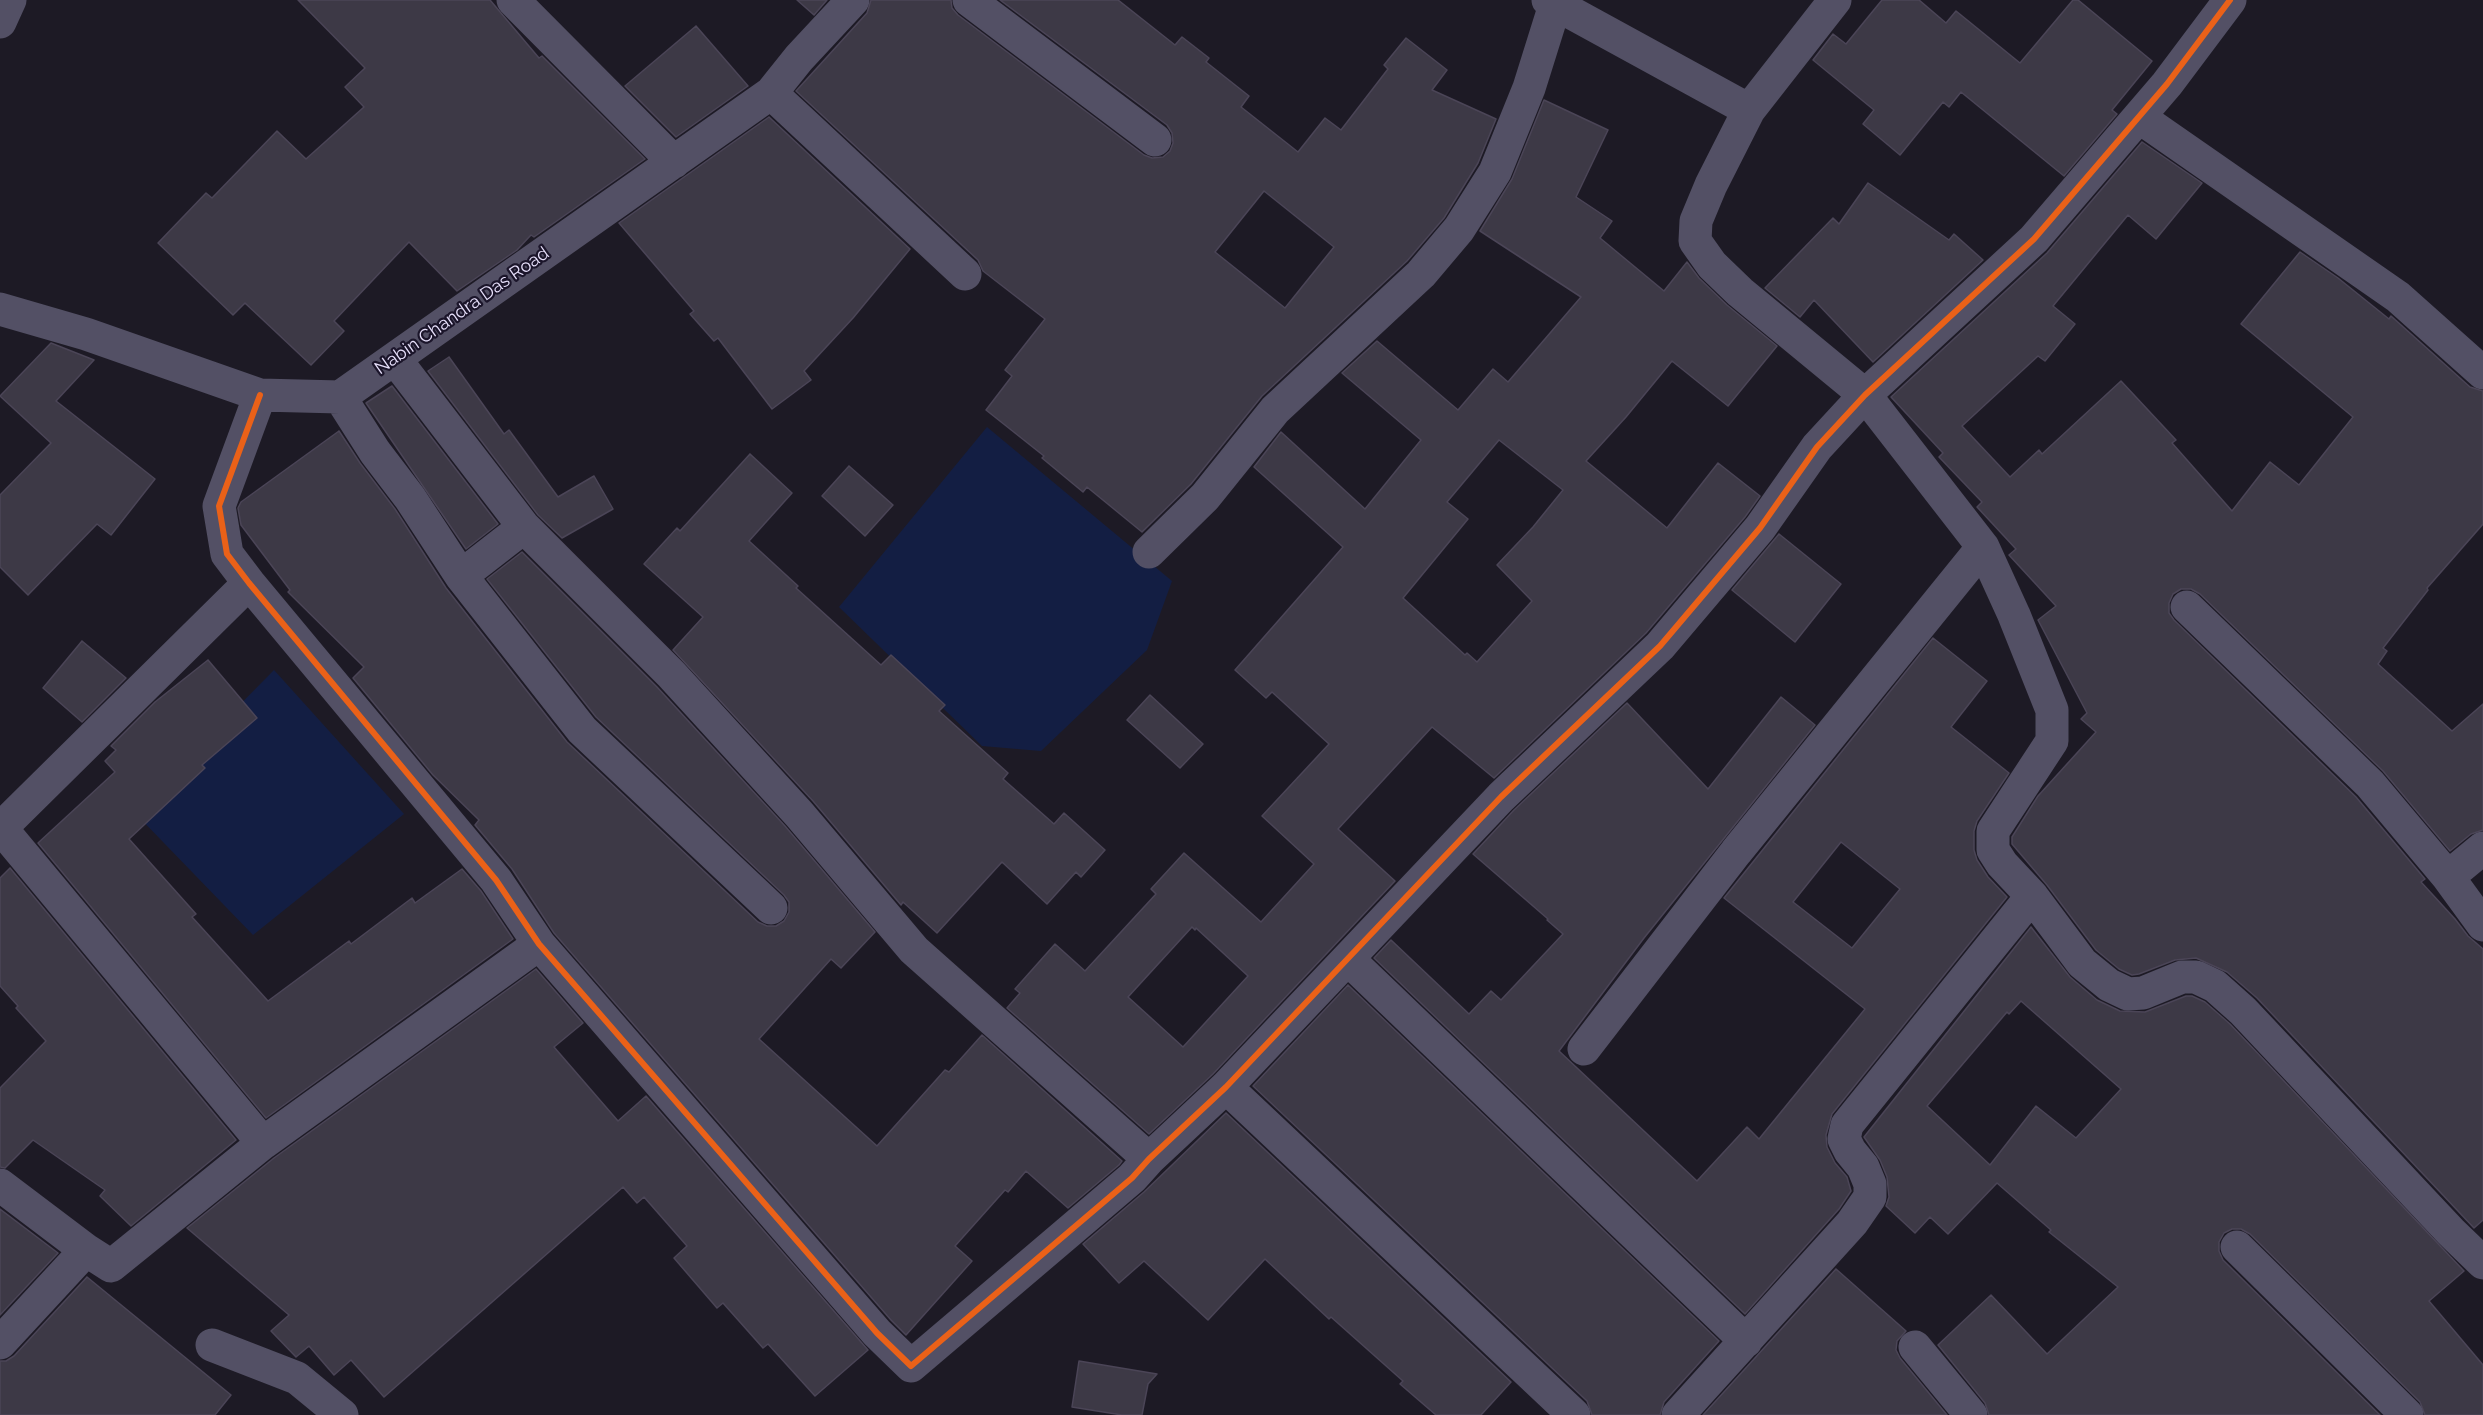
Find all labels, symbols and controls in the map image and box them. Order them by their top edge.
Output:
street label: Nabin Chandra Das Road [371,243,553,379]

